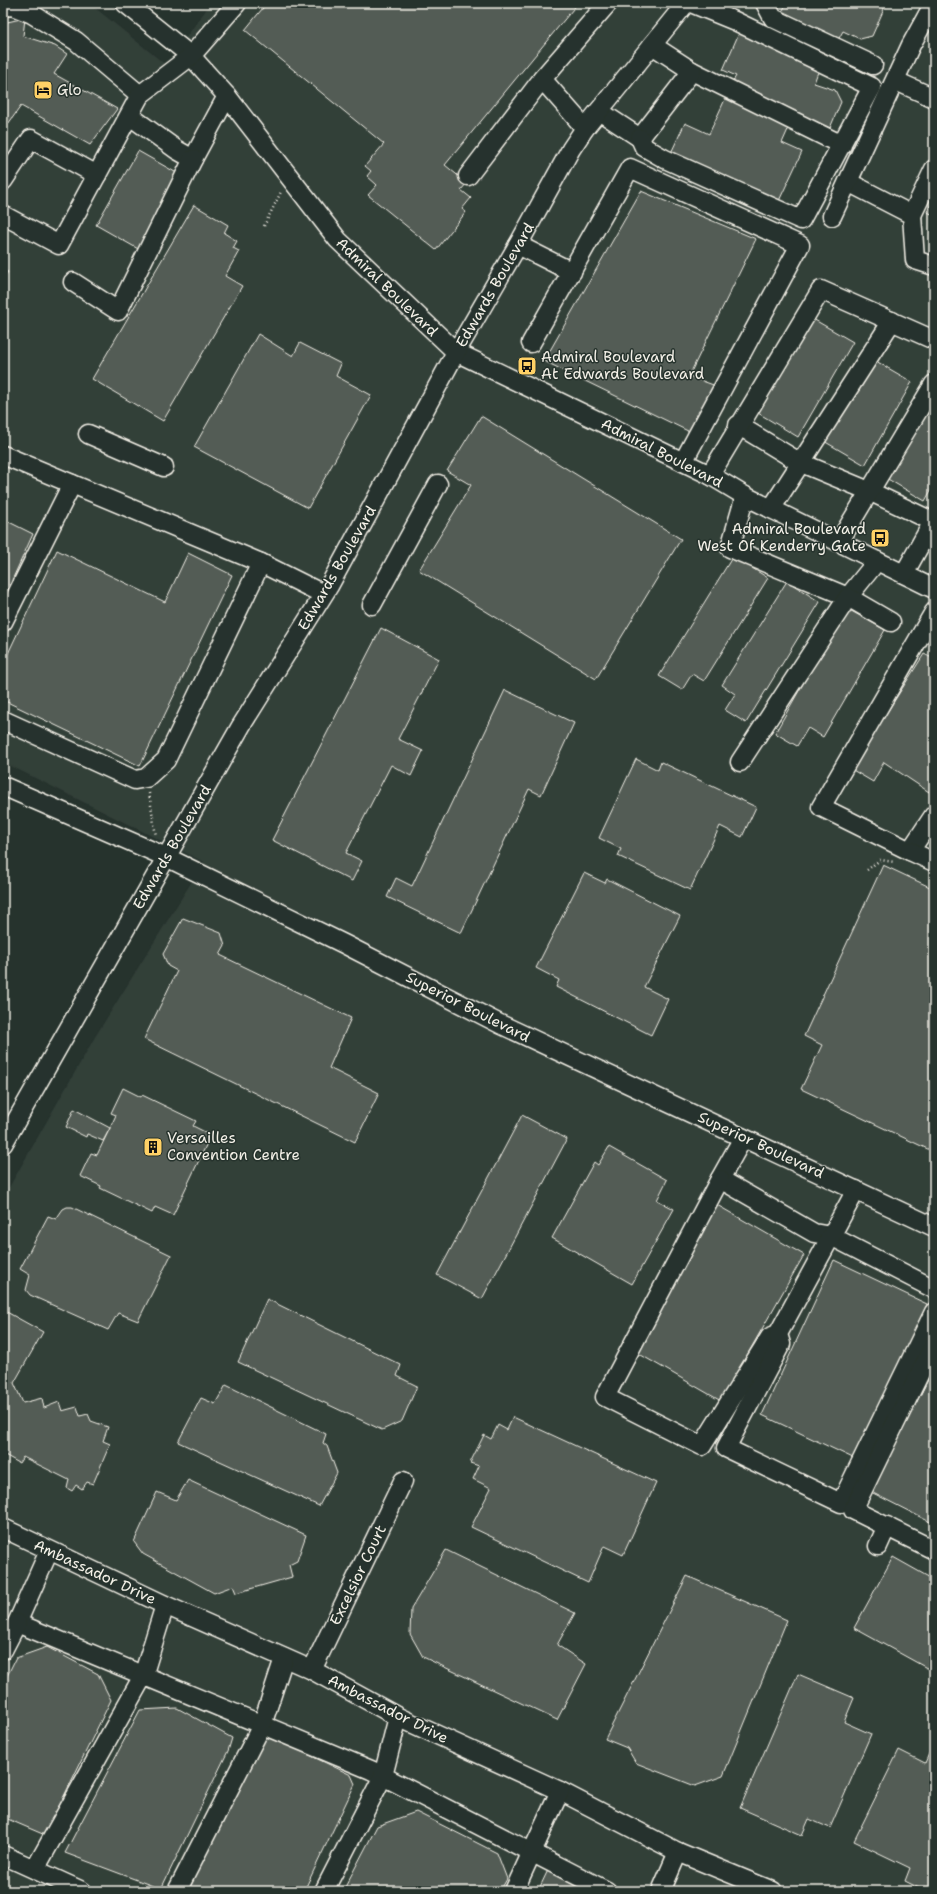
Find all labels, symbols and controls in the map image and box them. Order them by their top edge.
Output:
hotel icon: Glo [32,79,54,101]
place label: Glo [57,80,82,100]
street label: Edwards Boulevard [451,219,539,351]
street label: Admiral Boulevard [332,233,443,341]
place label: Admiral Boulevard At Edwards Boulevard [541,347,705,384]
bus stop icon: Admiral Boulevard At Edwards Boulevard [516,355,538,377]
street label: Admiral Boulevard [598,414,727,493]
street label: Edwards Boulevard [293,502,381,634]
place label: Admiral Boulevard West Of Kenderry Gate [697,519,866,556]
bus stop icon: Admiral Boulevard West Of Kenderry Gate [869,527,891,549]
street label: Edwards Boulevard [128,781,216,913]
street label: Superior Boulevard [402,967,534,1047]
street label: Superior Boulevard [695,1107,828,1183]
place label: Versailles Convention Centre [167,1128,300,1165]
building icon: Versailles Convention Centre [142,1136,164,1158]
street label: Excelsior Court [325,1522,391,1628]
street label: Ambassador Drive [31,1535,159,1609]
street label: Ambassador Drive [324,1670,452,1748]

